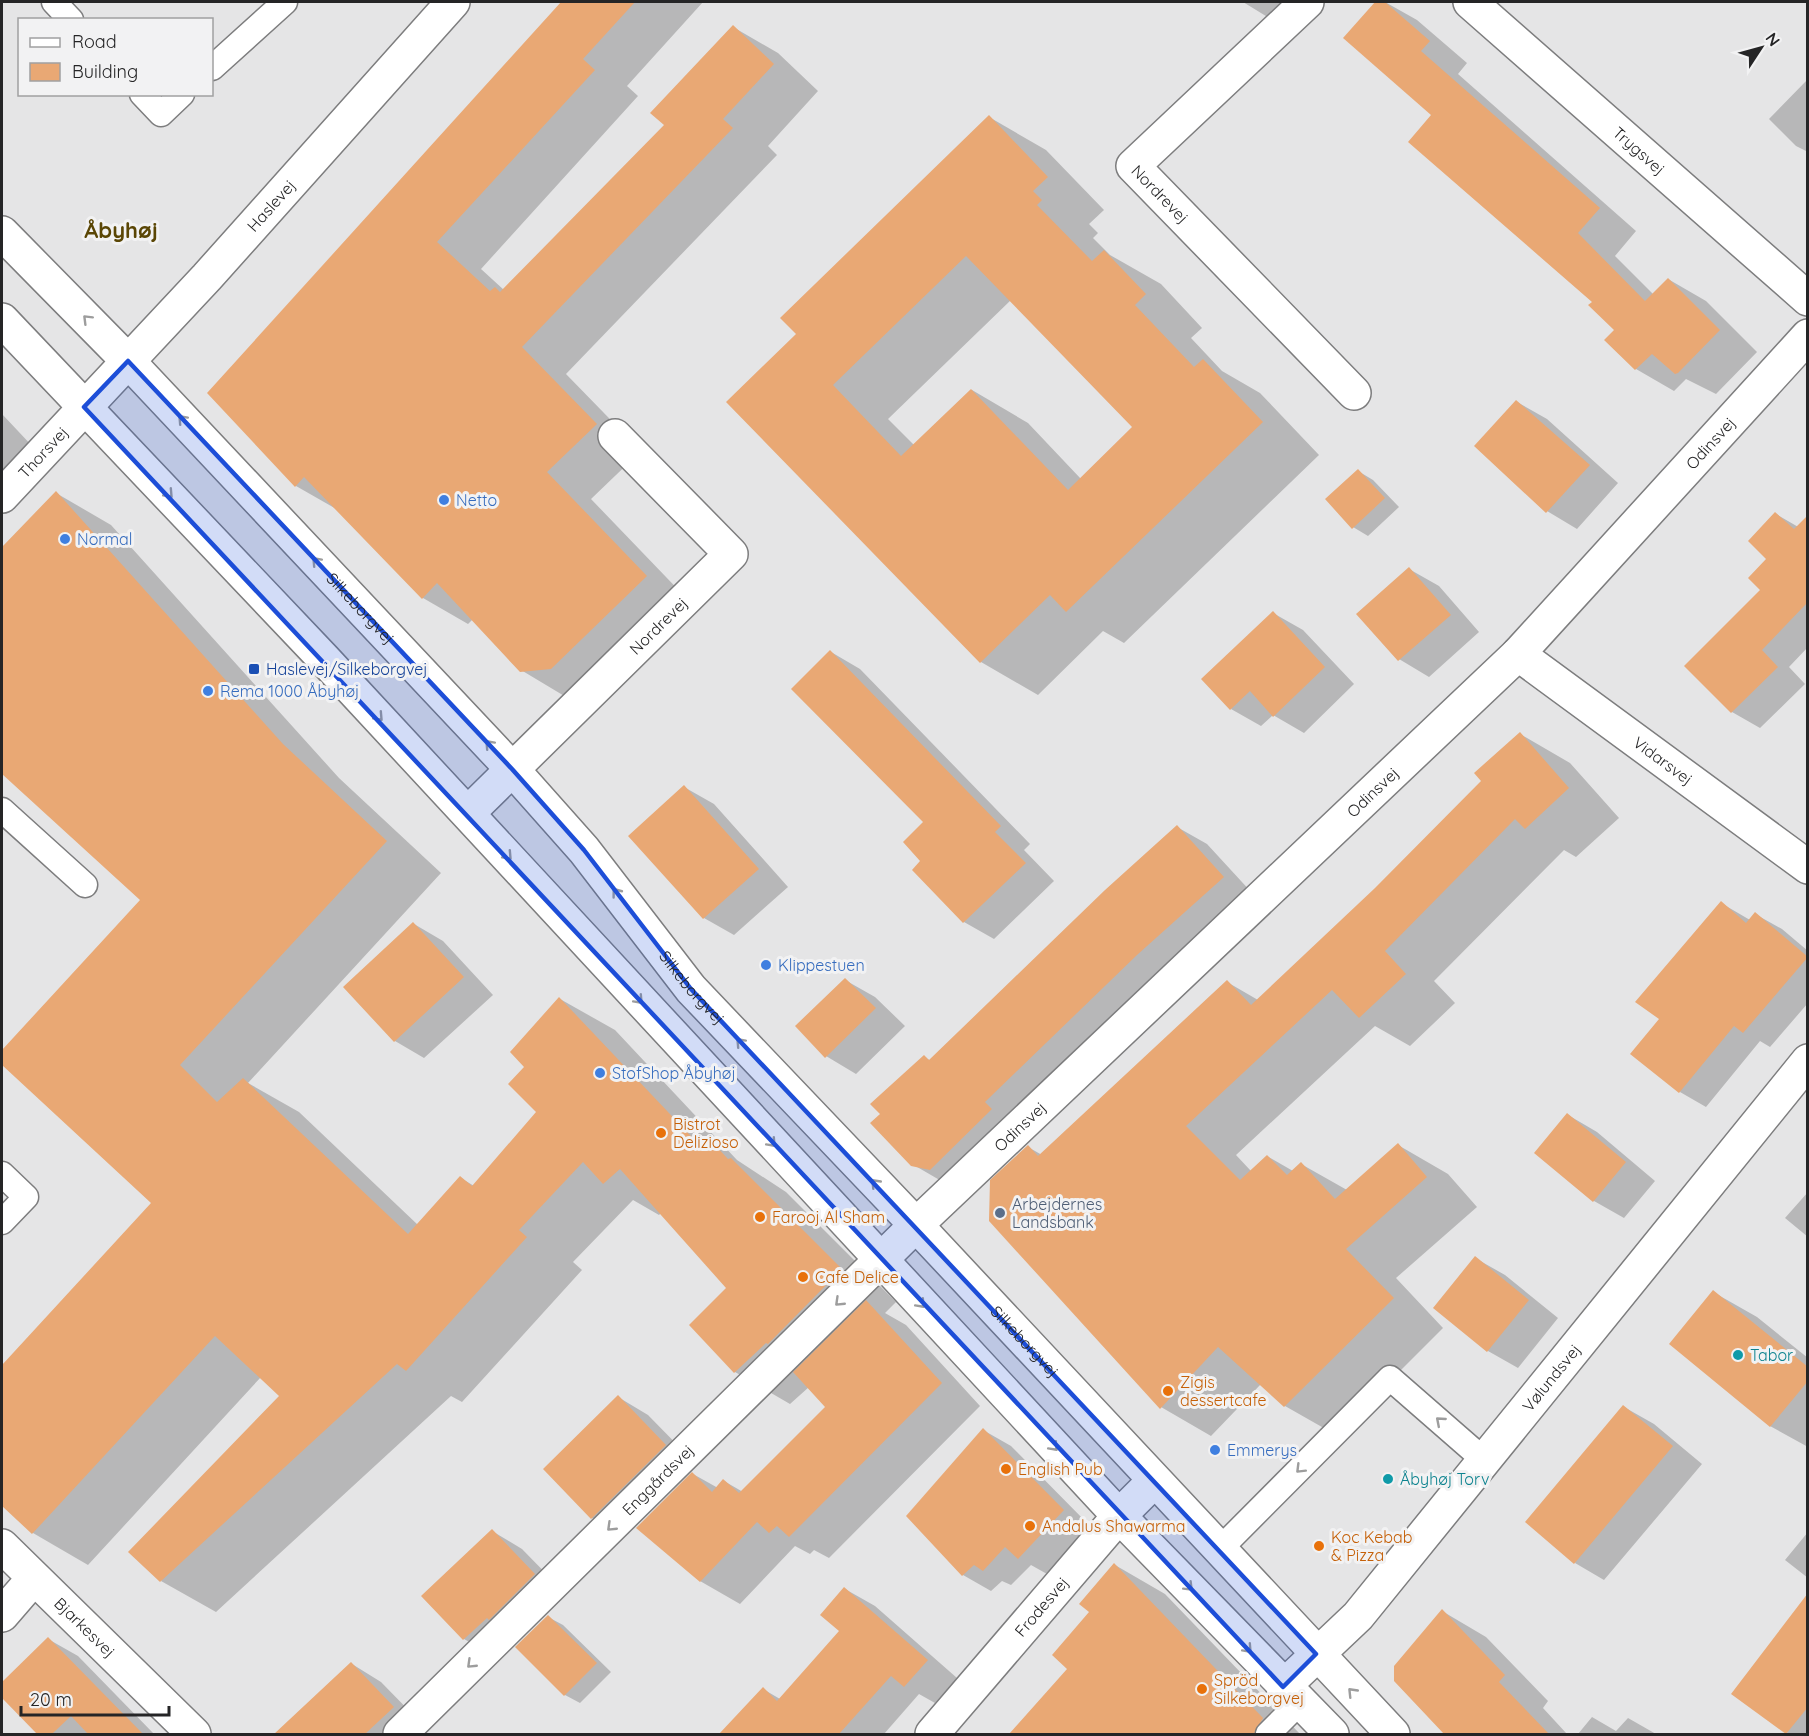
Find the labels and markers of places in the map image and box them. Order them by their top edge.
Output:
place label: Netto [456,490,497,510]
marker: Netto [437,493,451,507]
place label: Normal [77,529,132,549]
marker: Normal [58,532,72,546]
place label: Haslevej/Silkeborgvej [266,659,428,679]
marker: Haslevej/Silkeborgvej [247,662,261,676]
place label: Rema 1000 Åbyhøj [220,681,359,701]
marker: Rema 1000 Åbyhøj [201,684,215,698]
place label: Klippestuen [778,955,865,975]
marker: Klippestuen [759,958,773,972]
place label: StofShop Åbyhøj [612,1063,736,1083]
marker: StofShop Åbyhøj [593,1066,607,1080]
place label: Bistrot Delizioso [673,1114,739,1152]
marker: Bistrot Delizioso [654,1126,668,1140]
place label: Arbejdernes Landsbank [1012,1194,1102,1232]
marker: Arbejdernes Landsbank [993,1206,1007,1220]
place label: Farooj Al Sham [772,1207,885,1227]
marker: Farooj Al Sham [753,1210,767,1224]
place label: Cafe Delice [815,1267,899,1287]
marker: Cafe Delice [796,1270,810,1284]
place label: Tabor [1750,1345,1793,1365]
marker: Tabor [1731,1348,1745,1362]
place label: Zigis dessertcafe [1180,1372,1266,1410]
marker: Zigis dessertcafe [1161,1384,1175,1398]
place label: Emmerys [1227,1440,1297,1460]
marker: Emmerys [1208,1443,1222,1457]
place label: English Pub [1018,1459,1103,1479]
marker: English Pub [999,1462,1013,1476]
place label: Åbyhøj Torv [1400,1469,1489,1489]
marker: Åbyhøj Torv [1381,1472,1395,1486]
place label: Andalus Shawarma [1042,1516,1186,1536]
marker: Andalus Shawarma [1023,1519,1037,1533]
place label: Koc Kebab & Pizza [1331,1527,1412,1565]
marker: Koc Kebab & Pizza [1312,1539,1326,1553]
place label: Spröd Silkeborgvej [1214,1670,1304,1708]
marker: Spröd Silkeborgvej [1195,1682,1209,1696]

